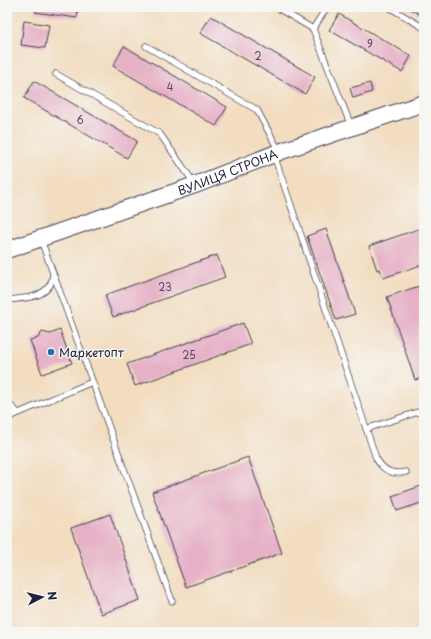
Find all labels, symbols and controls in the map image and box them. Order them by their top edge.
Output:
house number: 9 [367,36,373,51]
house number: 2 [254,48,262,63]
house number: 4 [167,79,174,94]
house number: 6 [76,112,84,127]
street label: ВУЛИЦЯ СТРОНА [175,144,280,199]
house number: 23 [158,279,172,294]
place label: Маркетопт [59,343,125,361]
marker: Маркетопт [46,347,56,357]
house number: 25 [182,347,196,362]
north arrow [22,577,62,617]
text: N [43,590,61,601]

